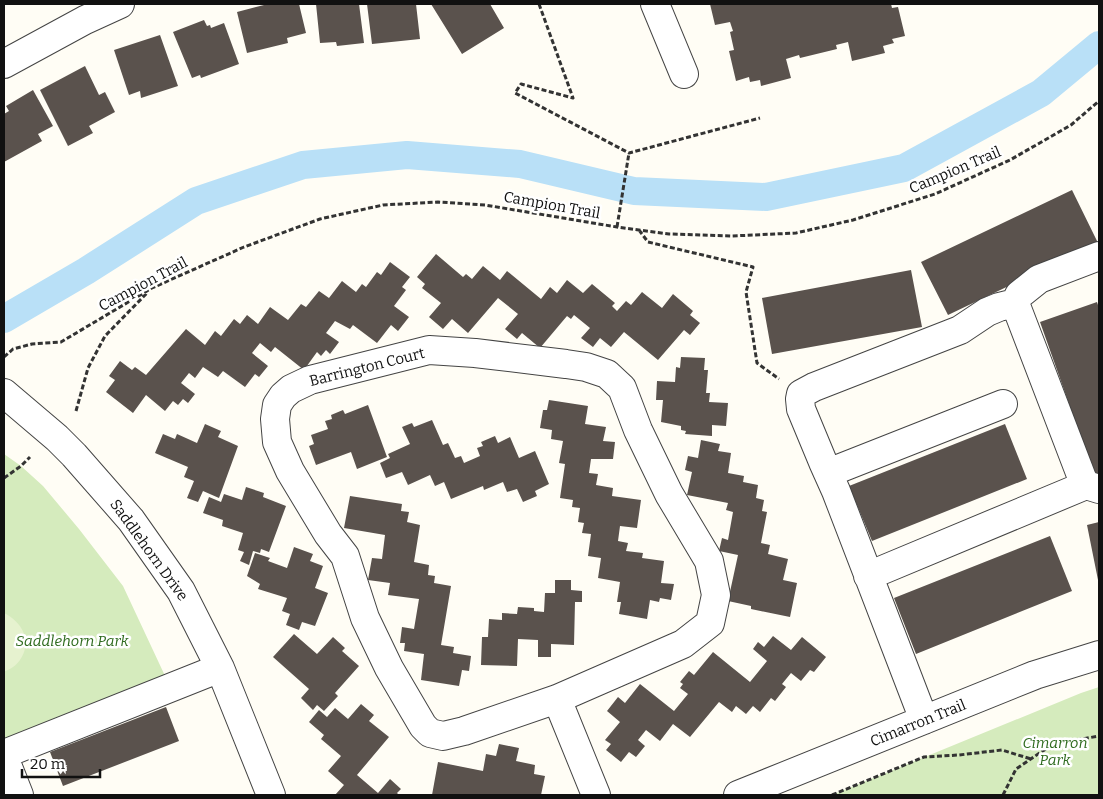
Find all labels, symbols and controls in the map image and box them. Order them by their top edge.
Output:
street label: Campion Trail [906,143,1004,197]
street label: Campion Trail [502,188,602,222]
street label: Campion Trail [96,253,190,315]
street label: Barrington Court [307,344,427,390]
street label: Saddlehorn Drive [106,496,192,604]
park label: Saddlehorn Park [15,632,129,650]
street label: Cimarron Trail [868,696,968,750]
park label: Cimarron Park [1023,734,1087,769]
scale bar [22,746,100,778]
text: 20 m [30,755,66,773]

